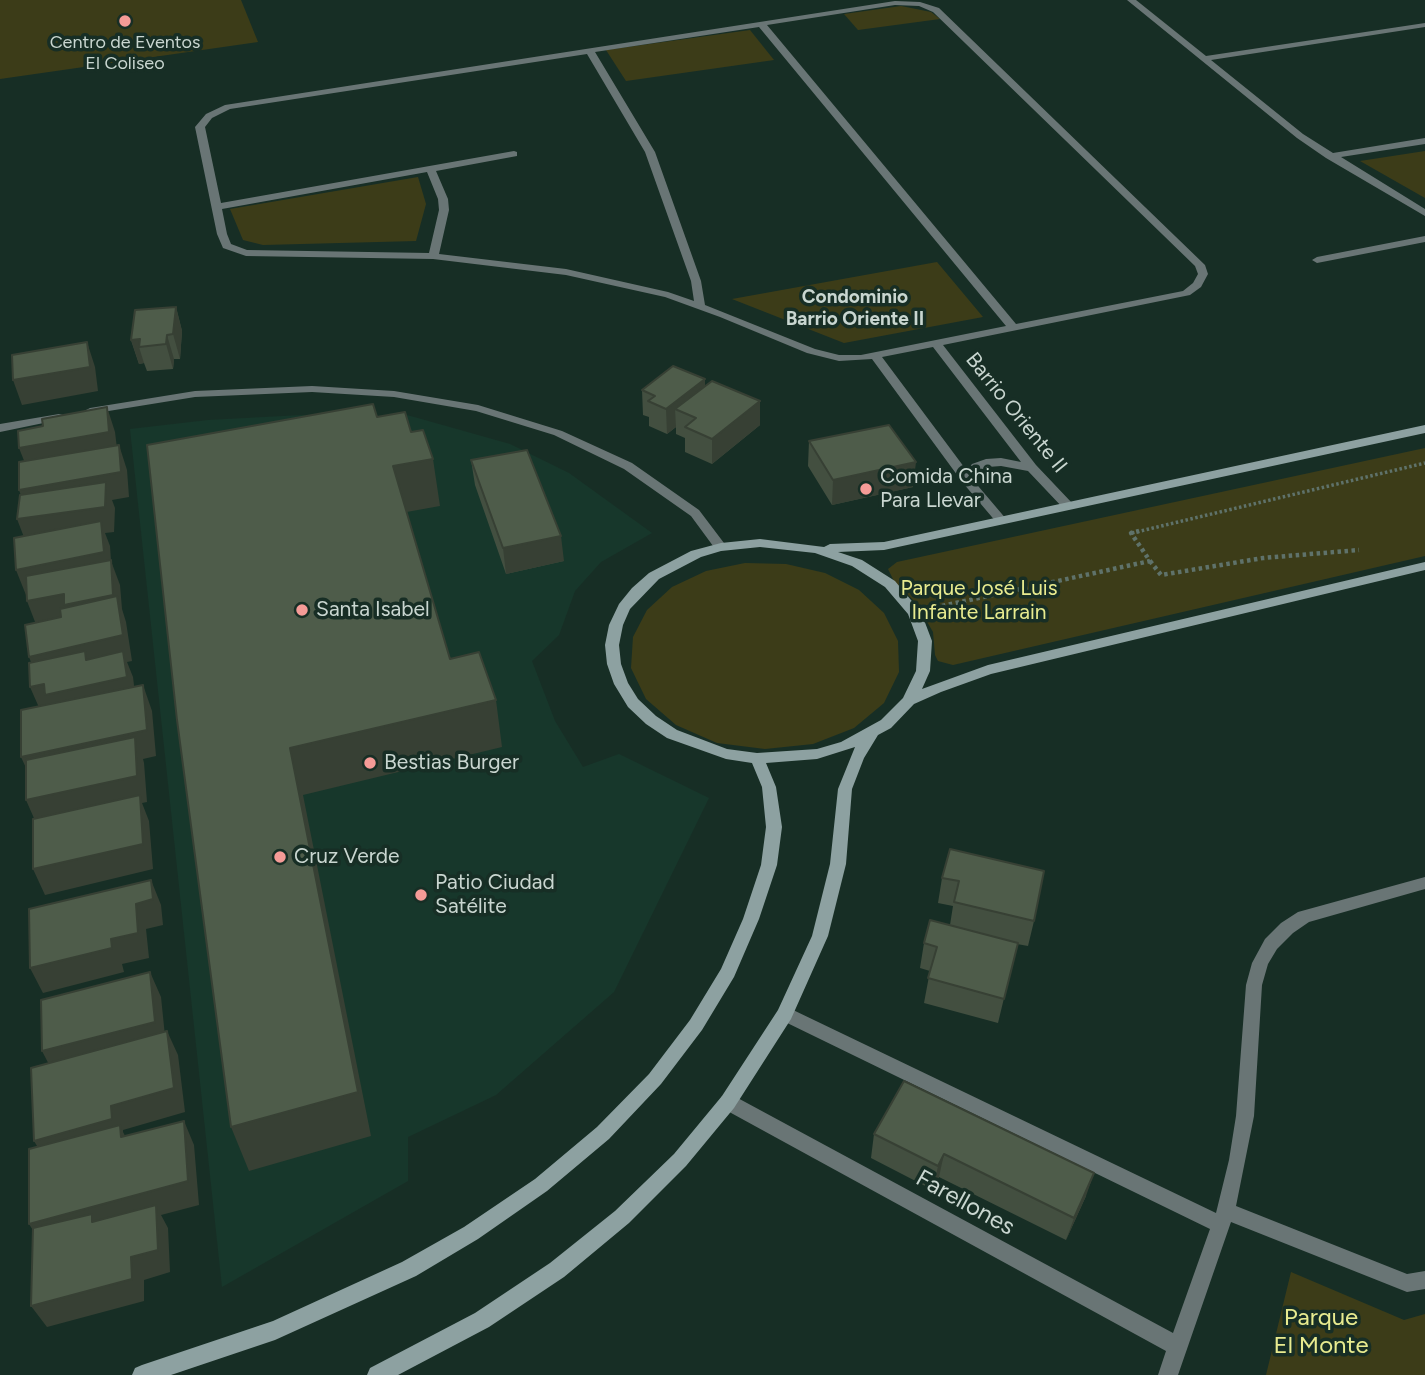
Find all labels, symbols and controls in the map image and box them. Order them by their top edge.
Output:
marker: Centro de Eventos El Coliseo [117,13,133,29]
place label: Centro de Eventos El Coliseo [50,32,200,74]
district label: Condominio Barrio Oriente II [786,286,924,330]
street label: Barrio Oriente II [960,348,1072,478]
place label: Comida China Para Llevar [880,464,1012,514]
marker: Comida China Para Llevar [858,481,874,497]
park label: Parque José Luis Infante Larrain [900,576,1058,626]
place label: Santa Isabel [316,597,430,623]
marker: Santa Isabel [294,602,310,618]
place label: Bestias Burger [384,750,519,776]
marker: Bestias Burger [362,755,378,771]
place label: Cruz Verde [294,844,400,870]
marker: Cruz Verde [272,849,288,865]
place label: Patio Ciudad Satélite [435,870,555,920]
marker: Patio Ciudad Satélite [413,887,429,903]
street label: Farellones [911,1164,1019,1242]
park label: Parque El Monte [1273,1304,1369,1360]

